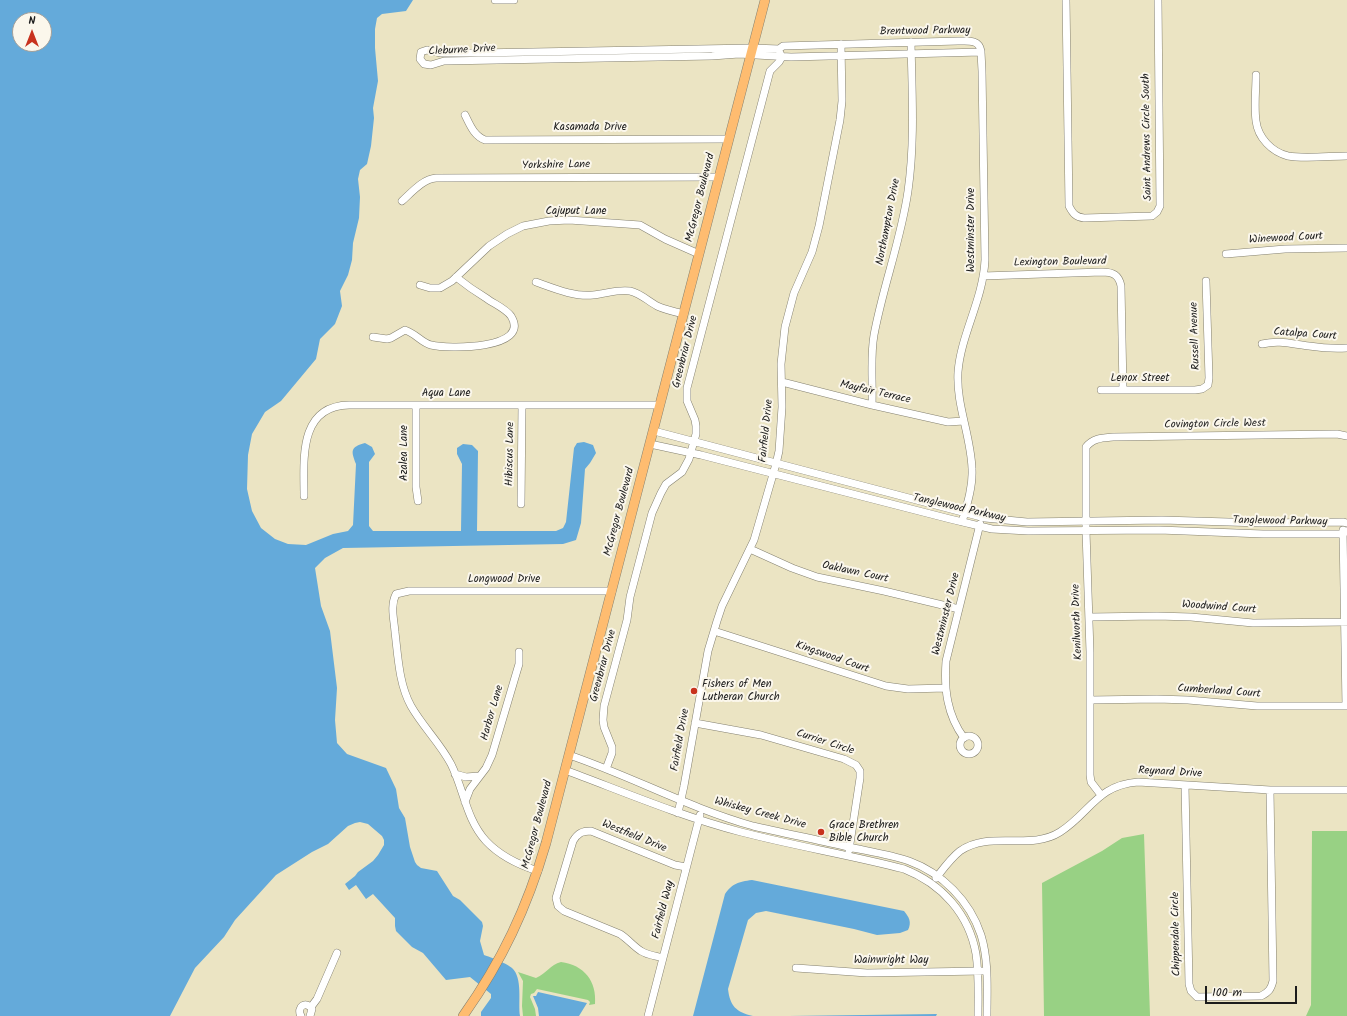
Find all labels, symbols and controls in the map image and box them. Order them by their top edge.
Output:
north arrow [12,12,52,52]
text: N [29,12,35,30]
street label: Brentwood Parkway [880,25,970,39]
street label: Cleburne Drive [428,43,496,59]
street label: Saint Andrews Circle South [1140,73,1156,201]
street label: Kasamada Drive [553,121,627,135]
street label: McGregor Boulevard [684,152,718,244]
street label: Yorkshire Lane [522,159,590,173]
street label: Northampton Drive [874,178,904,266]
street label: Westminster Drive [965,188,979,272]
street label: Cajuput Lane [545,205,607,219]
street label: Winewood Court [1249,230,1323,248]
street label: Lexington Boulevard [1014,256,1106,270]
street label: Russell Avenue [1188,302,1204,370]
street label: Greenbriar Drive [671,314,701,390]
street label: Catalpa Court [1273,326,1337,344]
street label: Lenox Street [1111,372,1169,386]
street label: Mayfair Terrace [838,378,912,408]
street label: Aqua Lane [422,387,470,401]
street label: Fairfield Drive [757,399,777,463]
street label: Covington Circle West [1164,418,1266,432]
street label: Hibiscus Lane [504,422,518,486]
street label: Azalea Lane [398,425,412,481]
street label: McGregor Boulevard [602,466,638,558]
street label: Tanglewood Parkway [911,492,1007,526]
street label: Tanglewood Parkway [1233,515,1327,529]
street label: Oaklawn Court [821,560,889,586]
street label: Westminster Drive [930,571,964,657]
street label: Longwood Drive [468,573,540,587]
street label: Kenilworth Drive [1070,584,1086,660]
street label: Woodwind Court [1181,599,1257,617]
street label: Greenbriar Drive [588,628,620,704]
street label: Kingswood Court [793,639,871,677]
place label: Fishers of Men Lutheran Church [702,678,780,704]
street label: Cumberland Court [1177,683,1261,701]
street label: Harbor Lane [479,684,507,742]
marker: Fishers of Men Lutheran Church [689,686,699,696]
street label: Fairfield Drive [669,708,693,772]
street label: Currier Circle [794,727,856,759]
street label: Reynard Drive [1138,765,1202,781]
street label: McGregor Boulevard [520,779,556,871]
street label: Whiskey Creek Drive [713,795,807,833]
street label: Westfield Drive [600,818,668,856]
place label: Grace Brethren Bible Church [829,819,899,845]
marker: Grace Brethren Bible Church [816,827,826,837]
street label: Fairfield Way [650,880,678,940]
street label: Chippendale Circle [1170,892,1184,976]
street label: Wainwright Way [854,954,928,968]
scale bar [1207,978,1299,1004]
text: 100 m [1212,983,1242,1002]

